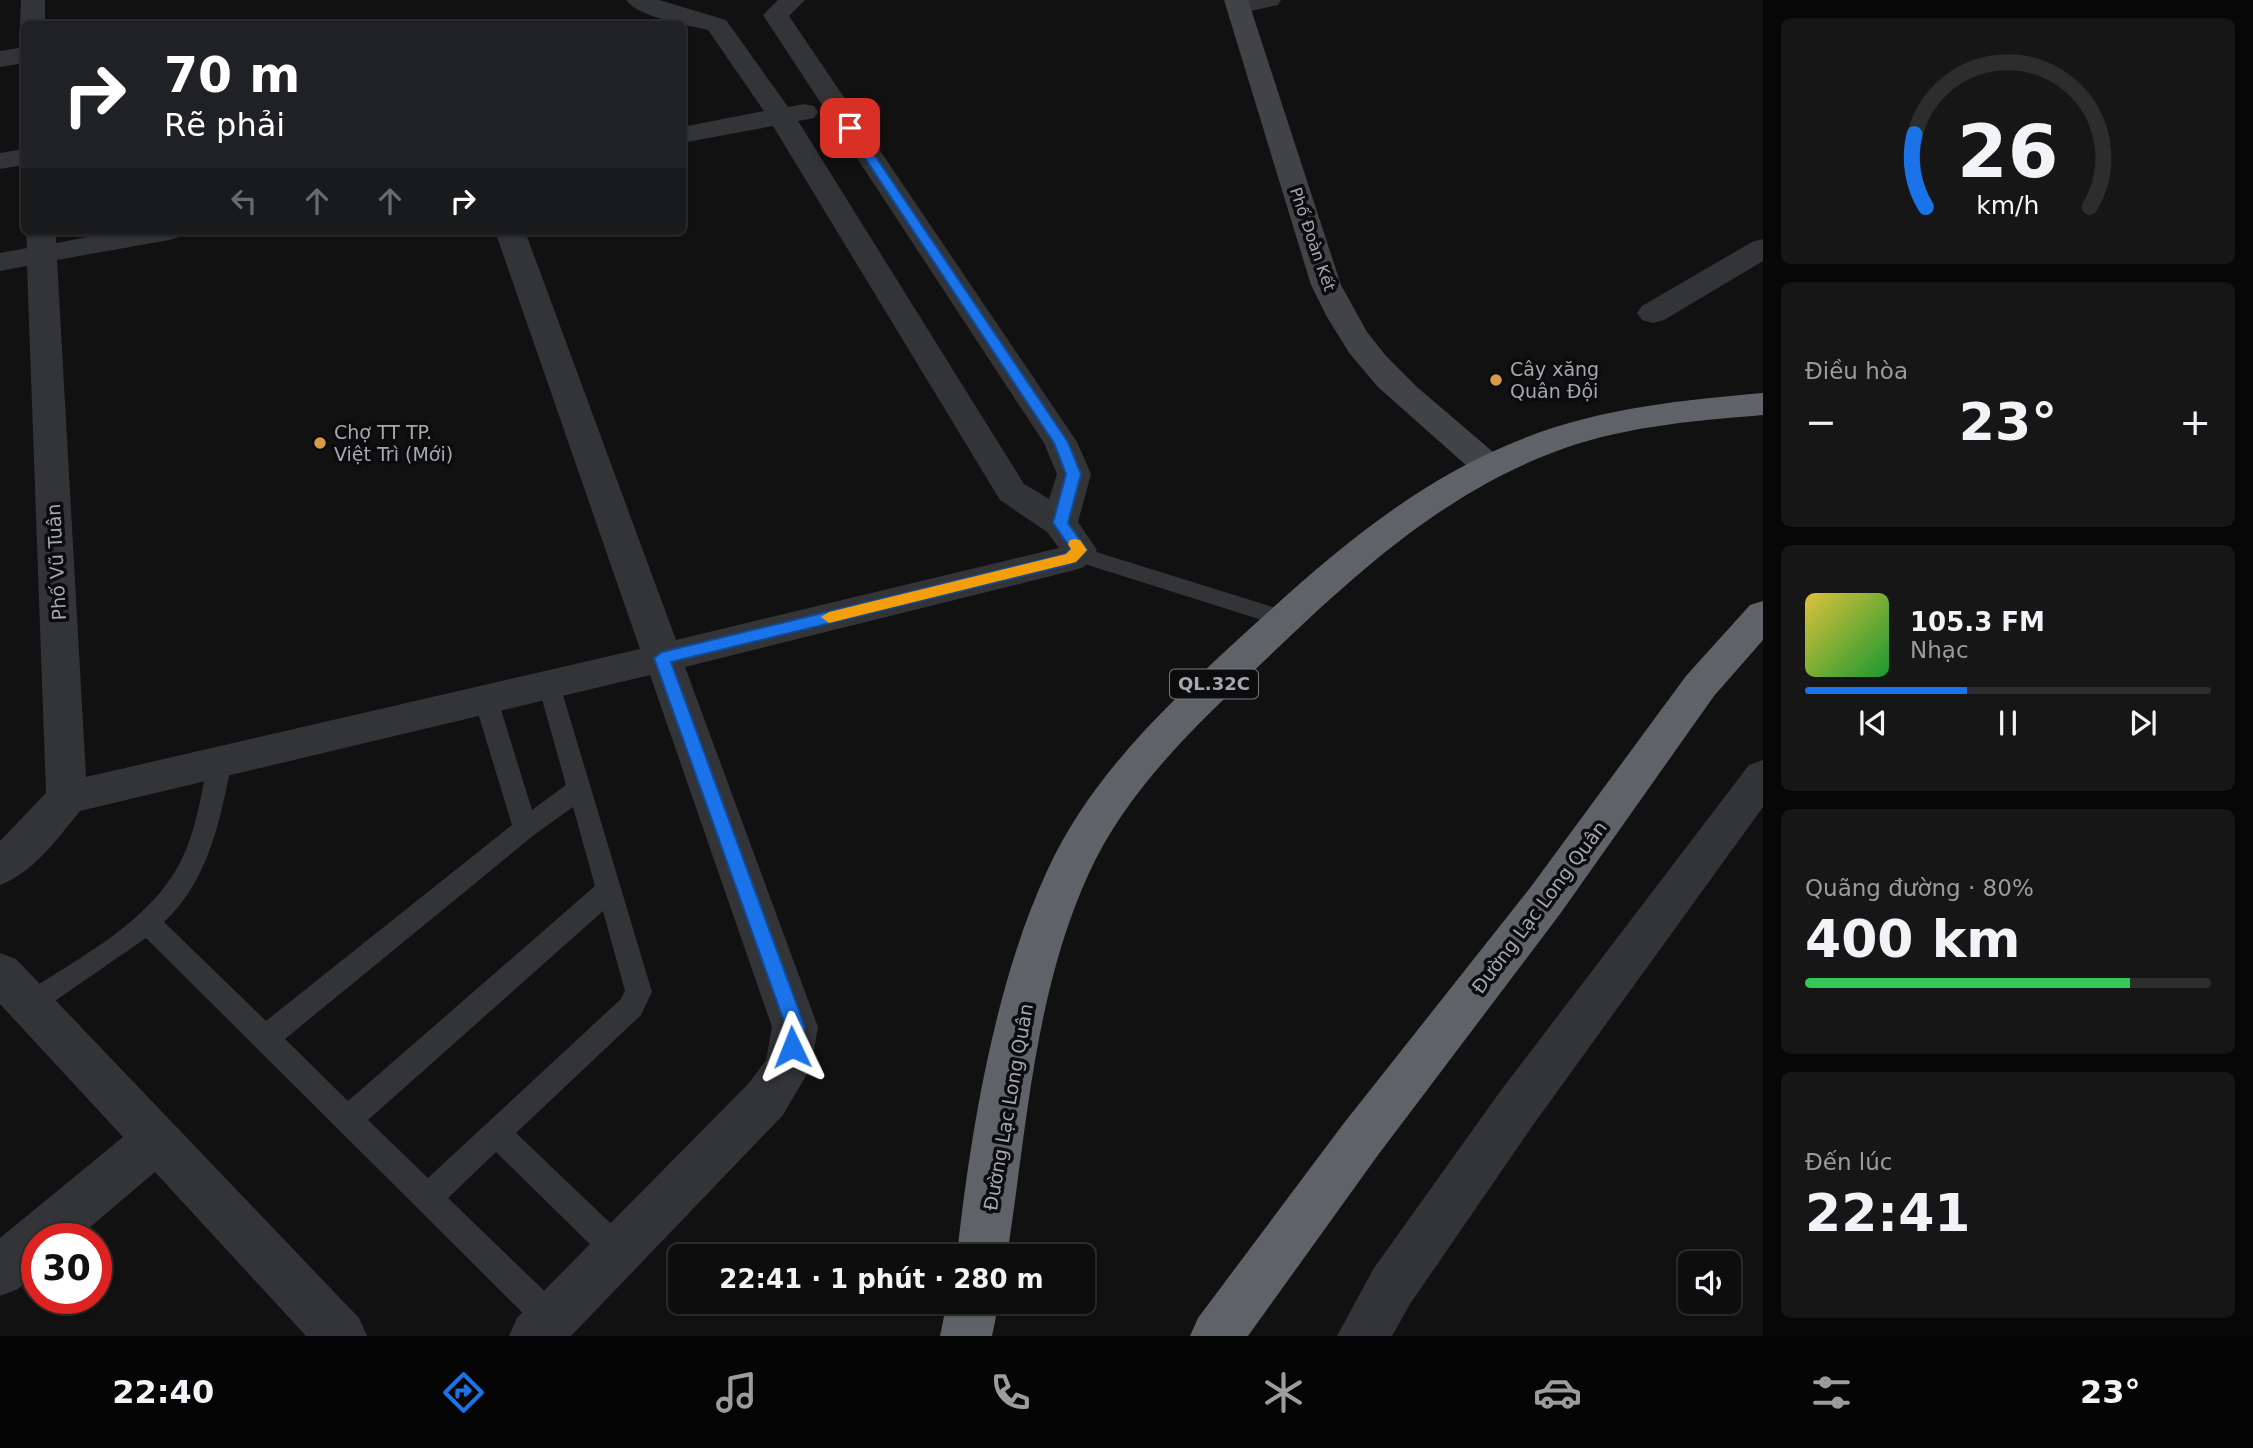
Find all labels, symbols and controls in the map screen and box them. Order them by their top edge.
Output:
text: 70 m [164,47,300,104]
icon: right [49,49,140,140]
pin [820,98,880,158]
text: Rẽ phải [164,106,285,144]
icon: arrive [831,109,869,147]
text: 26 [1957,109,2059,194]
icon: left [225,182,263,220]
icon: ahead [298,182,336,220]
icon: ahead [371,182,409,220]
icon: right [444,182,482,220]
street label: Phố Đoàn Kết [1286,185,1339,294]
text: km/h [1976,191,2040,220]
place label: Cây xăng Quân Đội [1510,358,1599,402]
text: Điều hòa [1805,358,1908,384]
marker: Cây xăng Quân Đội [1488,372,1504,388]
text: 23° [1959,392,2057,452]
text: − [1805,400,1837,444]
text: + [2179,400,2211,444]
place label: Chợ TT TP. Việt Trì (Mới) [334,421,453,465]
marker: Chợ TT TP. Việt Trì (Mới) [312,435,328,451]
street label: Phố Vũ Tuân [42,503,70,621]
text: 105.3 FM [1910,607,2045,637]
text: Nhạc [1910,637,1969,663]
road number: QL.32C [1170,670,1258,698]
icon: previous [1854,704,1892,742]
icon: pause [1989,704,2027,742]
icon: next [2124,704,2162,742]
street label: Đường Lạc Long Quân [1467,817,1611,997]
text: Quãng đường · 80% [1805,875,2034,901]
text: 400 km [1805,909,2020,969]
street label: Đường Lạc Long Quân [979,1002,1037,1212]
position arrow [755,1010,829,1084]
text: Đến lúc [1805,1149,1892,1175]
text: 22:41 [1805,1183,1971,1243]
speed limit sign: 30 [21,1223,112,1314]
map controls [1678,1251,1741,1314]
button: sound [1678,1251,1741,1314]
text: 22:41 · 1 phút · 280 m [719,1264,1044,1294]
icon: directions [439,1368,488,1417]
icon: music [712,1368,761,1417]
icon: phone [986,1368,1035,1417]
icon: climate [1259,1368,1308,1417]
icon: car [1533,1368,1582,1417]
icon: filters [1807,1368,1856,1417]
text: 22:40 [112,1373,214,1411]
text: 23° [2080,1373,2141,1411]

